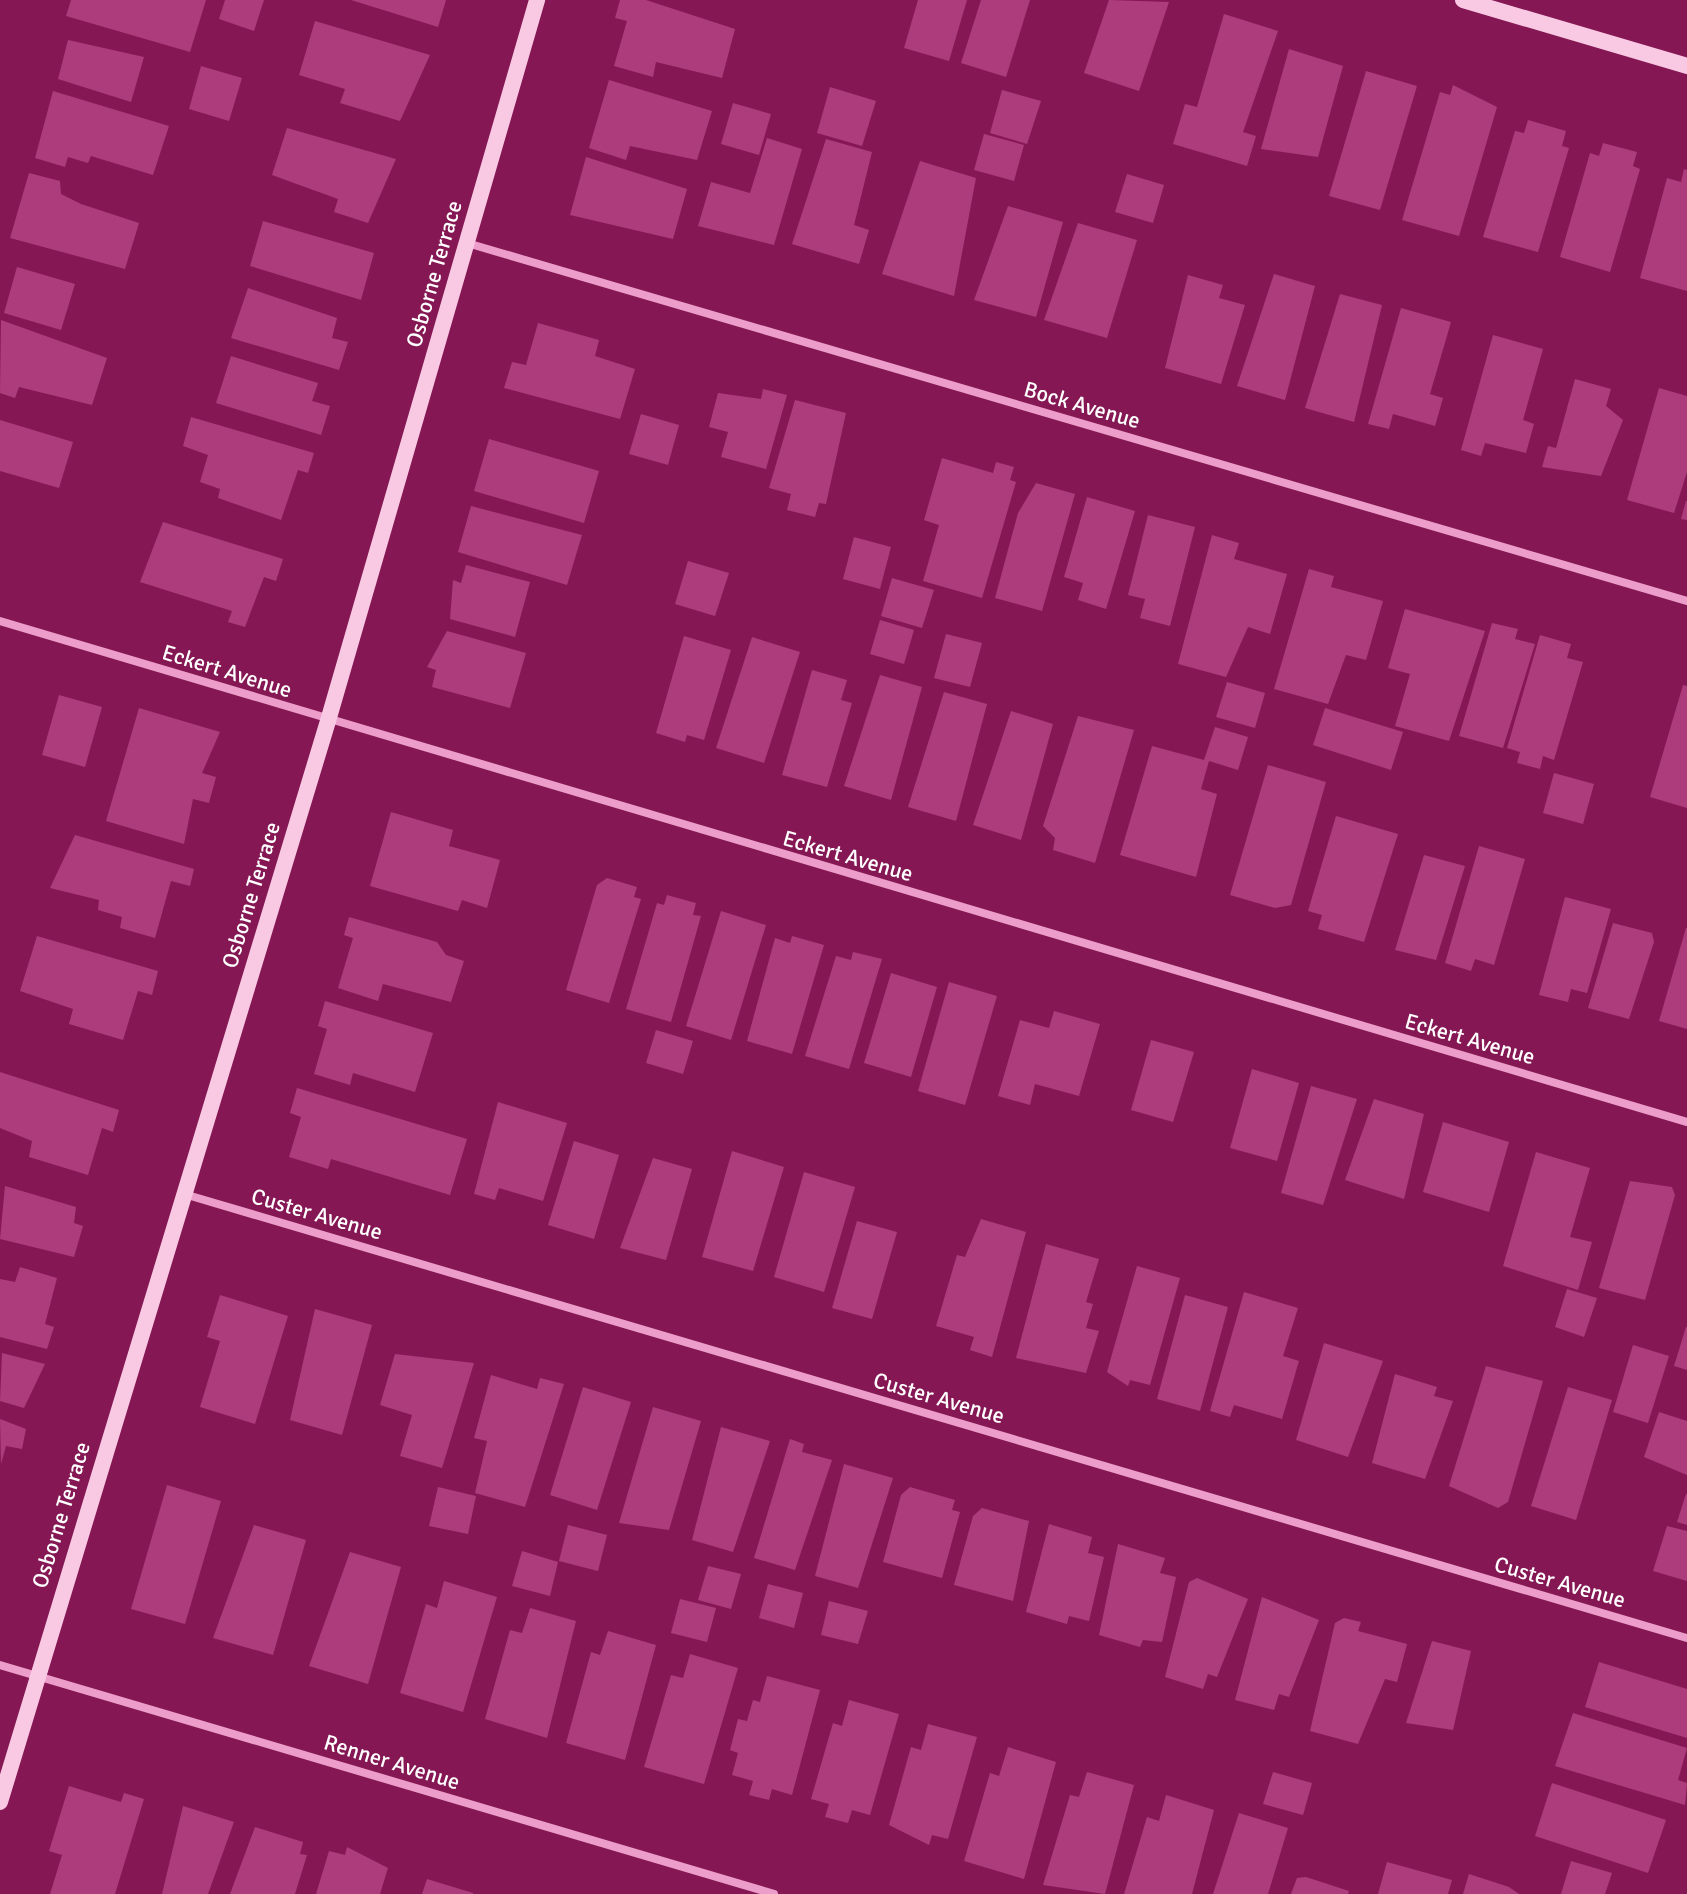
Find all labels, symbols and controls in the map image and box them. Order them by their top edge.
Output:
street label: Osborne Terrace [400,198,468,350]
street label: Bock Avenue [1021,376,1143,434]
street label: Eckert Avenue [159,639,295,703]
street label: Osborne Terrace [216,819,286,971]
street label: Eckert Avenue [780,825,916,887]
street label: Eckert Avenue [1402,1008,1538,1070]
street label: Custer Avenue [248,1183,386,1245]
street label: Custer Avenue [870,1367,1008,1429]
street label: Osborne Terrace [26,1439,96,1591]
street label: Custer Avenue [1491,1551,1629,1613]
street label: Renner Avenue [321,1729,463,1795]

